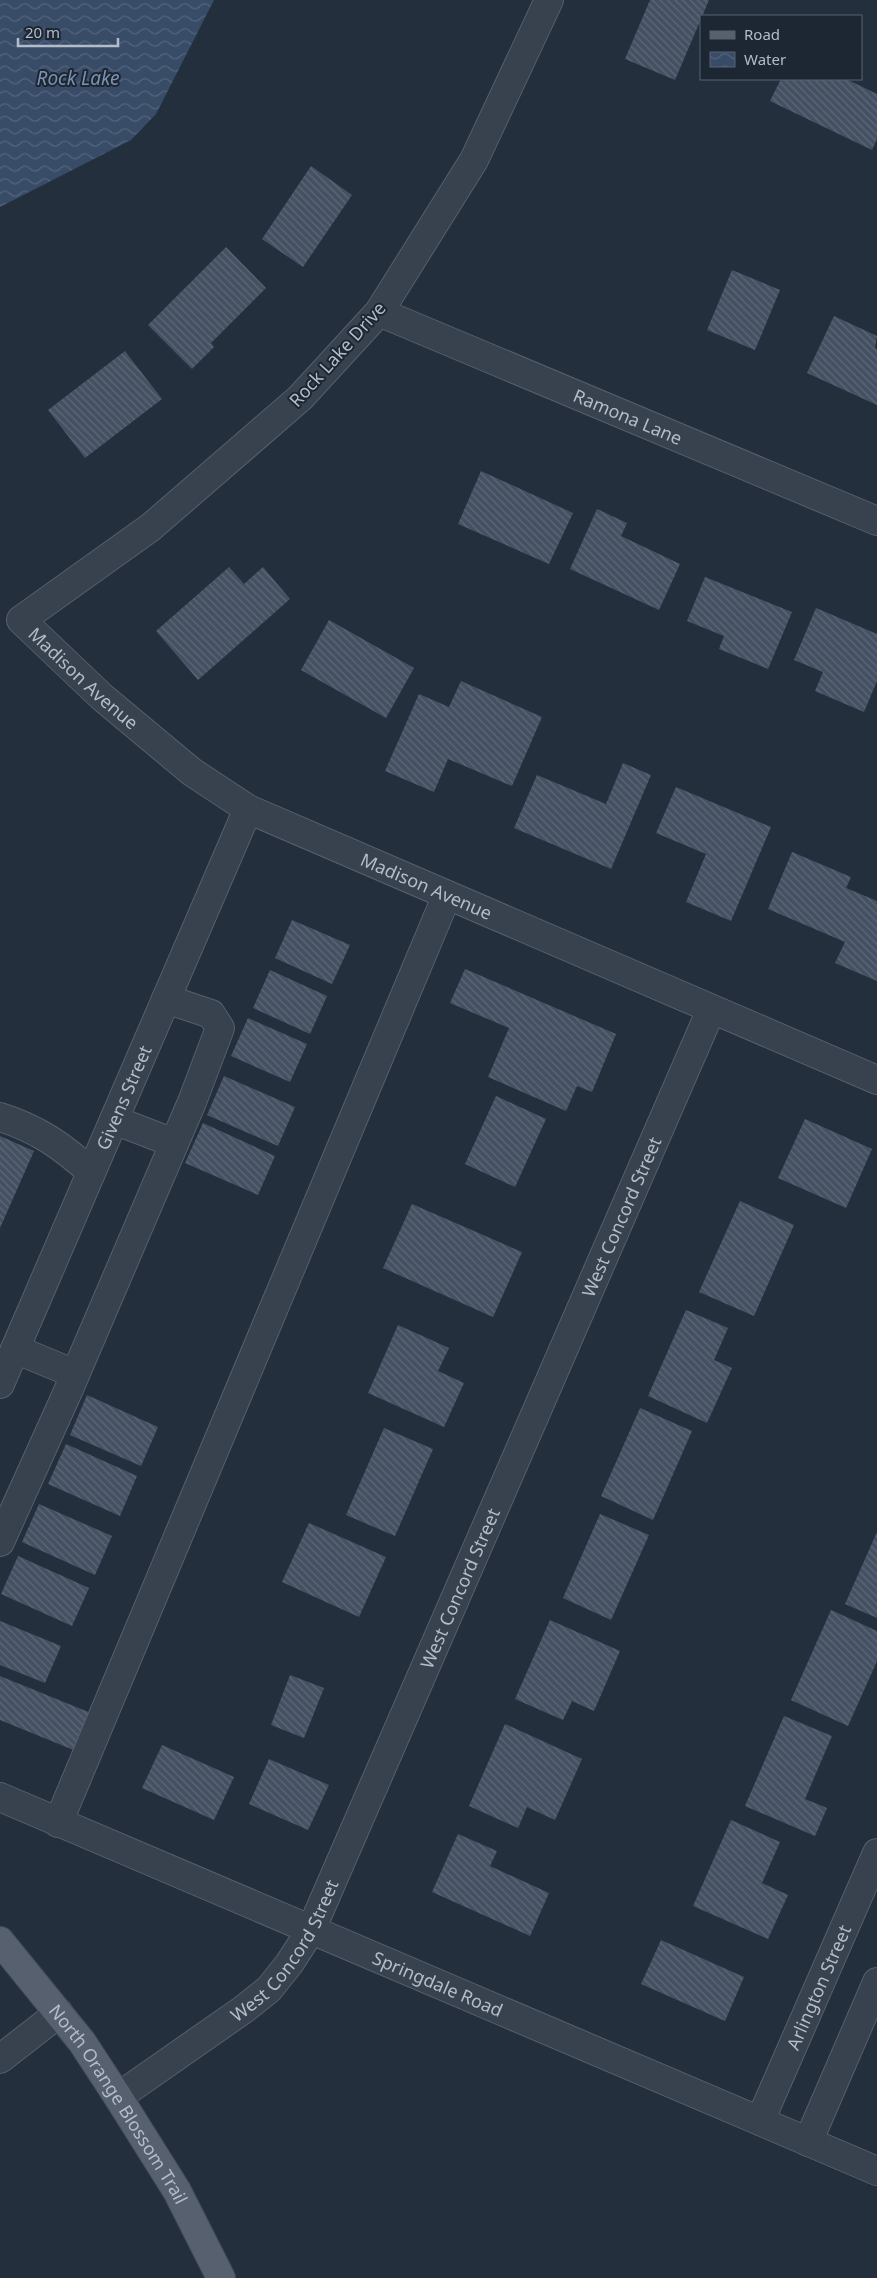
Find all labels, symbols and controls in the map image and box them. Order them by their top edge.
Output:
scale bar [18,15,118,47]
legend [700,15,862,80]
text: 20 m [25,22,60,42]
text: Road [744,24,780,44]
text: Water [744,49,786,69]
water label: Rock Lake [37,65,119,91]
street label: Rock Lake Drive [283,296,391,412]
street label: Ramona Lane [570,383,686,450]
street label: Madison Avenue [24,622,143,734]
street label: Madison Avenue [357,847,496,925]
street label: Givens Street [90,1041,157,1154]
street label: West Concord Street [576,1132,667,1301]
street label: West Concord Street [414,1504,505,1672]
street label: West Concord Street [226,1875,344,2027]
street label: Arlington Street [781,1921,856,2053]
street label: Springdale Road [369,1945,507,2022]
street label: North Orange Blossom Trail [44,1999,193,2208]

